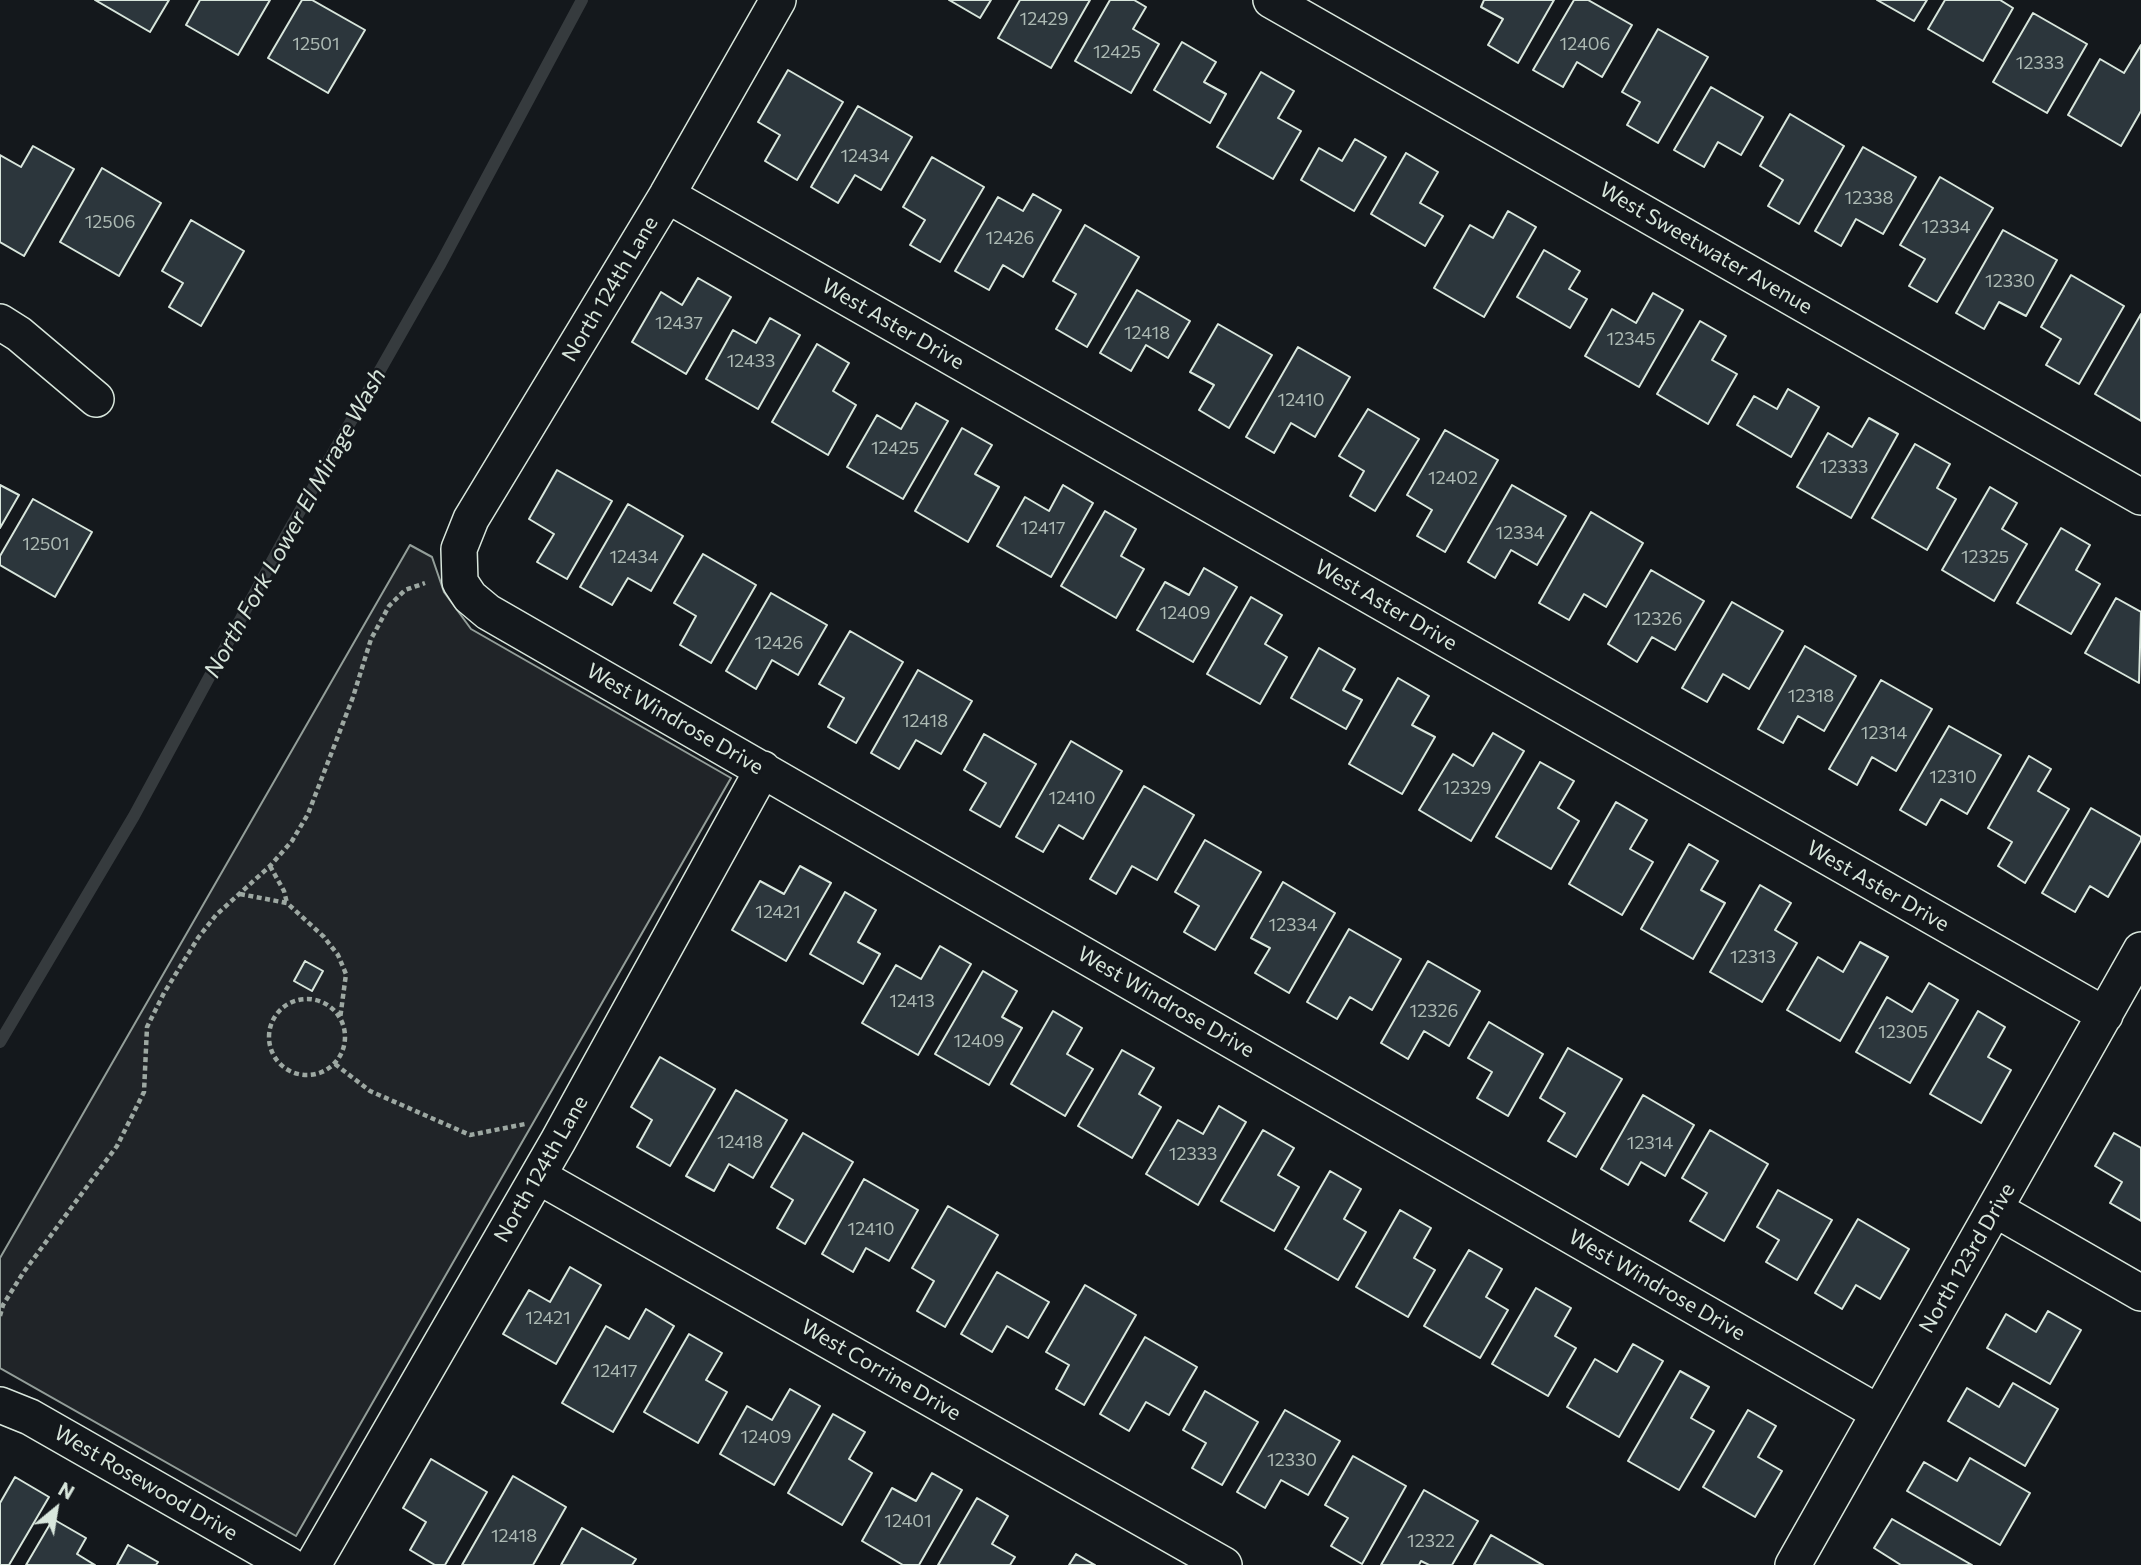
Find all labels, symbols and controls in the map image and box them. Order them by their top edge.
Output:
house number: 12429 [1020,8,1068,30]
house number: 12501 [292,33,340,55]
house number: 12406 [1560,33,1610,55]
house number: 12425 [1093,41,1141,63]
house number: 12333 [2016,52,2064,74]
house number: 12434 [840,145,890,167]
street label: West Sweetwater Avenue [1595,177,1817,319]
house number: 12338 [1844,187,1894,209]
house number: 12506 [85,211,135,233]
street label: North 124th Lane [557,212,663,366]
house number: 12334 [1922,216,1970,238]
house number: 12426 [986,227,1034,249]
house number: 12330 [1985,270,2035,292]
street label: West Aster Drive [817,273,969,375]
house number: 12437 [655,312,703,334]
house number: 12418 [1124,322,1170,344]
house number: 12345 [1606,328,1656,350]
house number: 12433 [727,350,775,372]
water label: North Fork Lower El Mirage Wash [198,364,392,682]
house number: 12410 [1277,389,1325,411]
house number: 12425 [871,437,919,459]
house number: 12333 [1820,456,1868,478]
house number: 12402 [1428,467,1478,489]
house number: 12417 [1021,517,1065,539]
house number: 12334 [1496,522,1544,544]
house number: 12501 [22,533,70,555]
house number: 12434 [609,546,659,568]
house number: 12325 [1961,546,2009,568]
street label: West Aster Drive [1310,554,1462,656]
house number: 12409 [1160,602,1210,624]
house number: 12326 [1634,608,1682,630]
house number: 12426 [755,632,803,654]
street label: West Windrose Drive [582,658,768,780]
house number: 12318 [1788,685,1834,707]
house number: 12418 [902,710,948,732]
house number: 12314 [1861,722,1907,744]
house number: 12310 [1929,766,1977,788]
house number: 12329 [1443,777,1491,799]
house number: 12410 [1048,787,1096,809]
street label: West Aster Drive [1802,835,1954,937]
house number: 12421 [755,901,801,923]
house number: 12334 [1269,914,1317,936]
street label: West Windrose Drive [1073,941,1259,1063]
house number: 12313 [1730,946,1776,968]
house number: 12413 [889,990,935,1012]
house number: 12326 [1410,1000,1458,1022]
house number: 12305 [1878,1021,1928,1043]
house number: 12409 [954,1030,1004,1052]
street label: North 124th Lane [489,1091,593,1247]
house number: 12418 [717,1131,763,1153]
house number: 12314 [1627,1132,1673,1154]
house number: 12333 [1169,1143,1217,1165]
street label: North 123rd Drive [1914,1179,2020,1337]
house number: 12410 [847,1218,895,1240]
street label: West Windrose Drive [1564,1224,1750,1346]
house number: 12421 [525,1307,571,1329]
street label: West Corrine Drive [797,1314,965,1426]
house number: 12417 [593,1360,637,1382]
street label: West Rosewood Drive [50,1420,242,1546]
house number: 12409 [741,1426,791,1448]
house number: 12330 [1267,1449,1317,1471]
north arrow [21,1474,91,1544]
text: N [55,1477,79,1504]
house number: 12401 [884,1510,932,1532]
house number: 12418 [491,1525,537,1547]
house number: 12322 [1407,1530,1455,1552]

